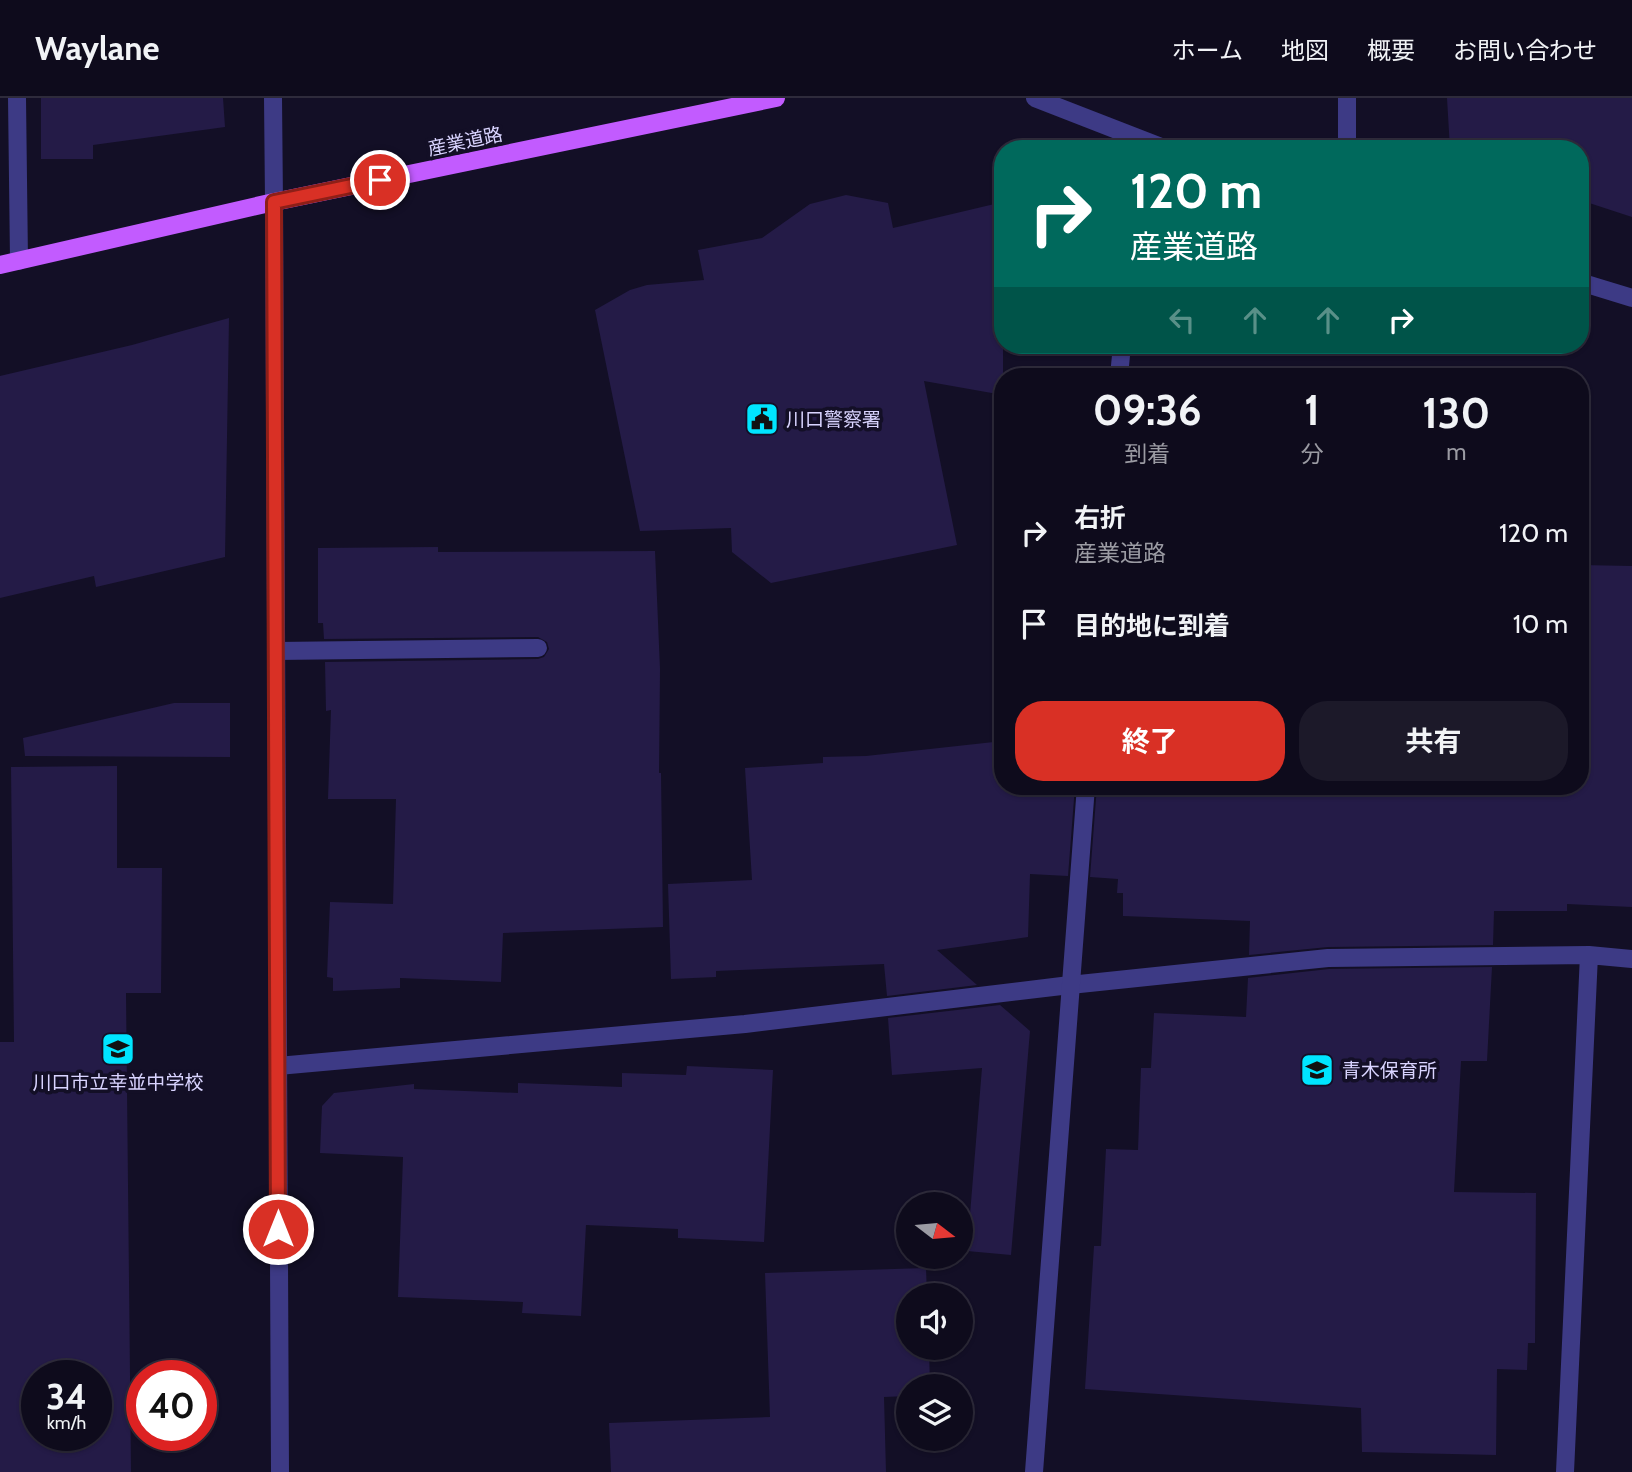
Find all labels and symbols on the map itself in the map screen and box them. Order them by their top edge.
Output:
street label: 産業道路 [426,122,505,161]
pin [350,150,410,210]
public building icon: 川口警察署 [743,400,781,438]
place label: 川口警察署 [786,408,881,431]
school or university icon: 川口市立幸並中学校 [99,1030,137,1068]
school or university icon: 青木保育所 [1298,1051,1336,1089]
place label: 青木保育所 [1342,1059,1437,1082]
place label: 川口市立幸並中学校 [32,1071,204,1094]
position arrow [241,1192,315,1266]
north arrow [896,1192,973,1269]
speed limit sign: 40 [126,1360,217,1451]

